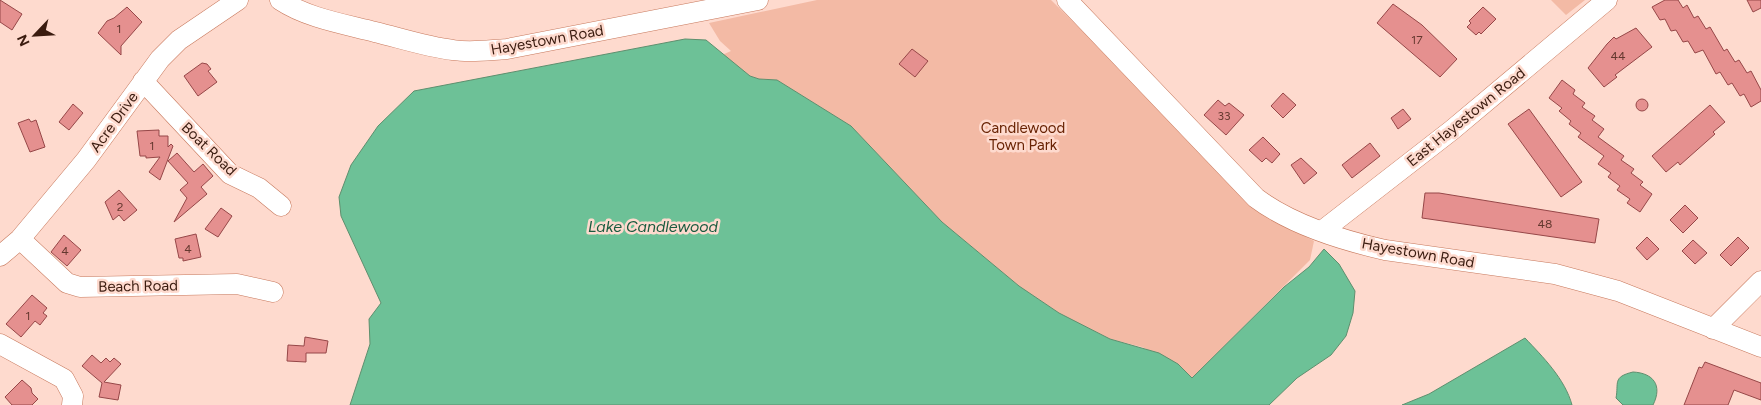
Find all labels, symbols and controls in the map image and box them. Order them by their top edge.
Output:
north arrow [10,10,60,60]
street label: Hayestown Road [489,21,605,59]
house number: 1 [117,22,121,36]
text: N [14,32,34,49]
house number: 17 [1411,33,1423,47]
house number: 44 [1611,49,1626,63]
street label: East Hayestown Road [1403,64,1529,170]
street label: Acre Drive [86,88,142,156]
house number: 33 [1217,109,1231,123]
street label: Boat Road [178,118,240,180]
park label: Candlewood Town Park [981,119,1065,154]
house number: 1 [150,139,154,153]
house number: 2 [117,200,123,214]
water label: Lake Candlewood [588,217,719,236]
house number: 48 [1538,217,1552,231]
street label: Hayestown Road [1360,234,1476,272]
house number: 4 [184,242,192,256]
house number: 4 [61,244,69,258]
street label: Beach Road [98,276,178,296]
house number: 1 [26,309,30,323]

